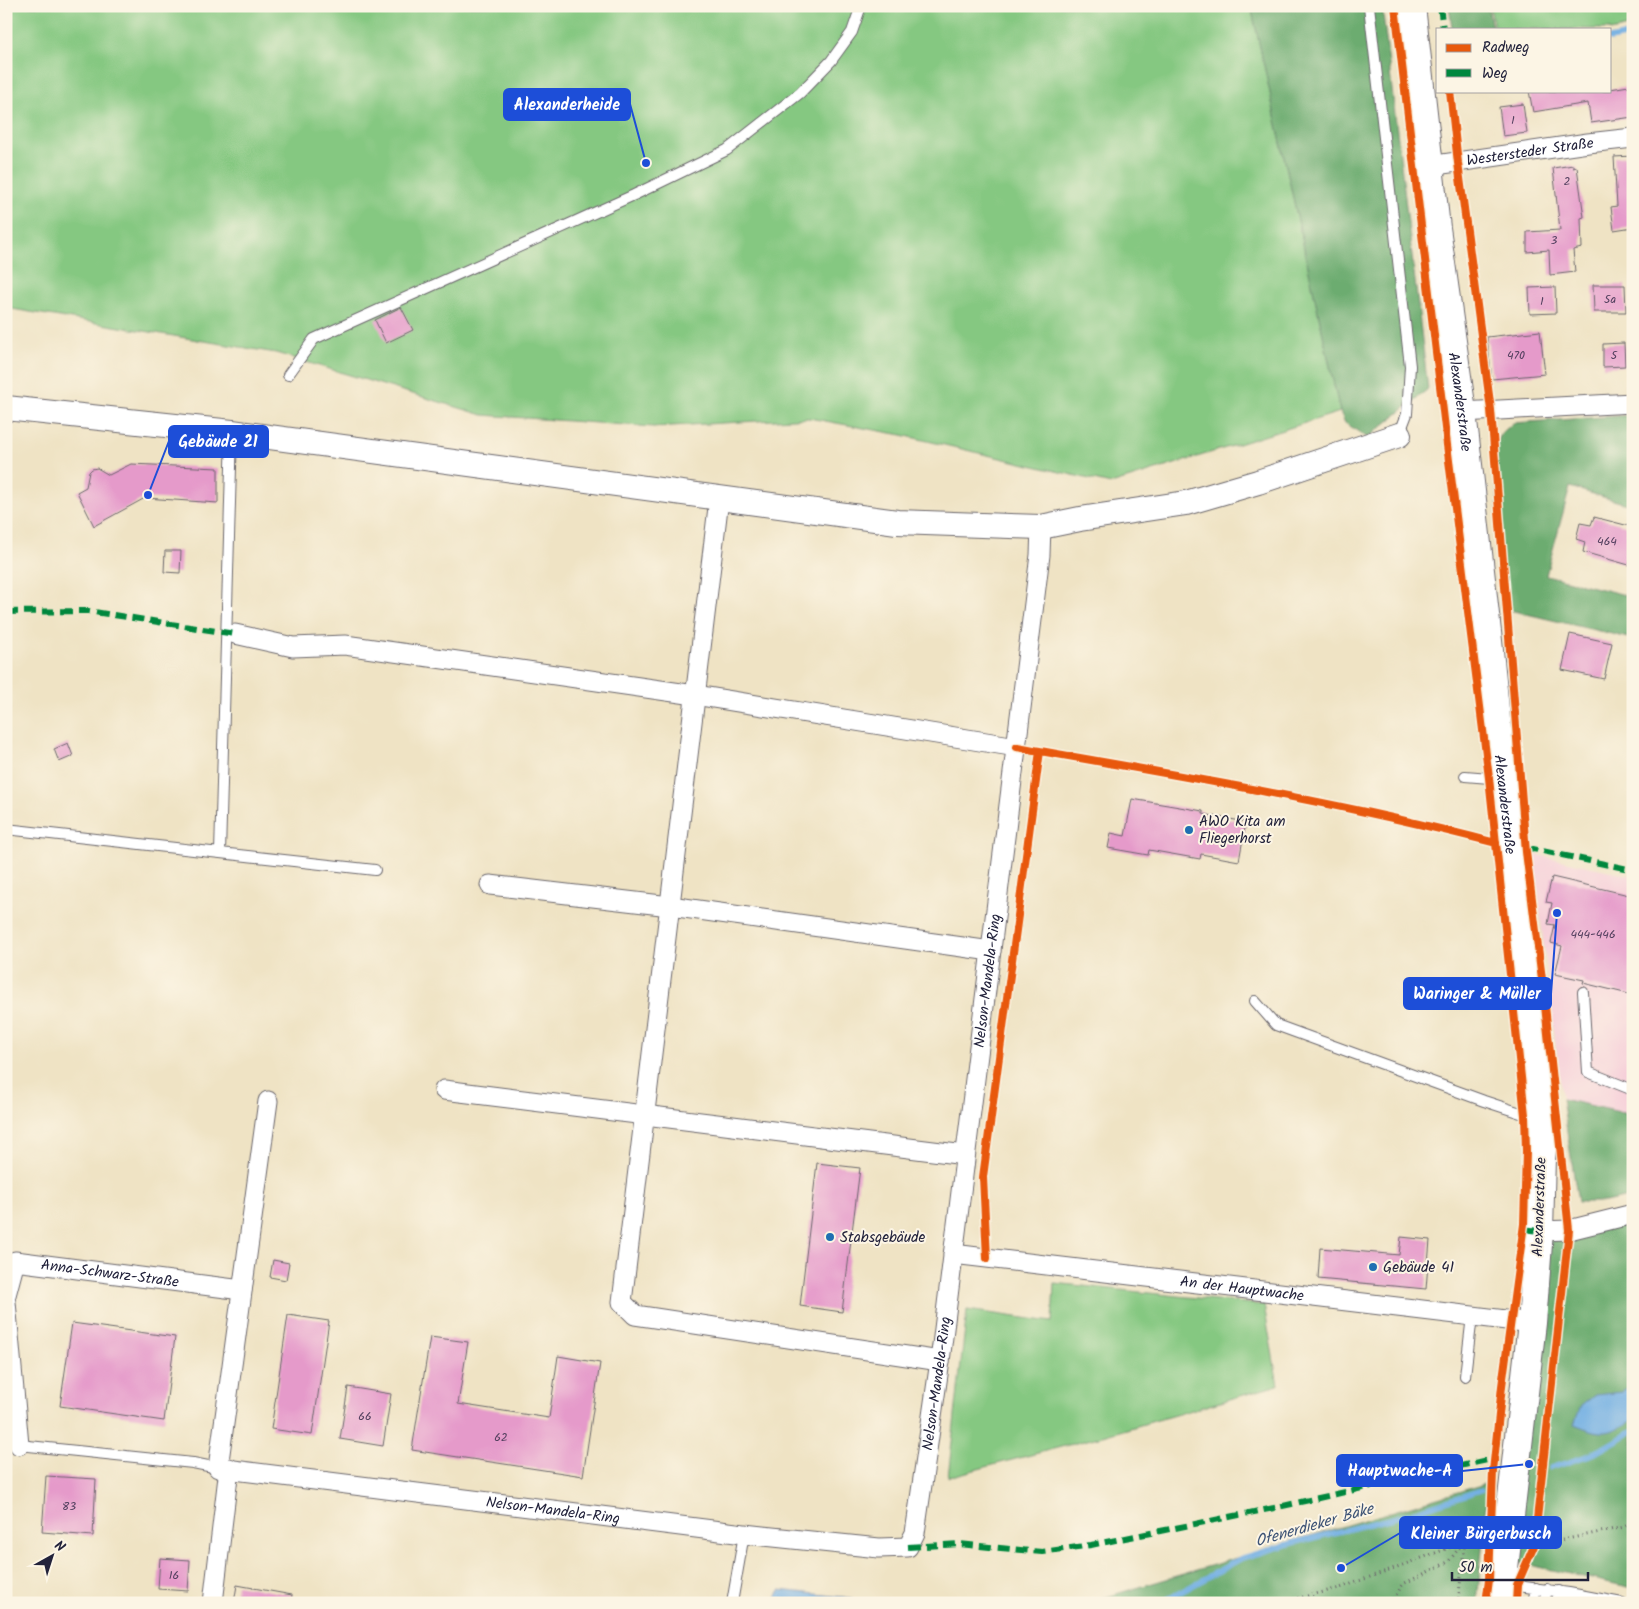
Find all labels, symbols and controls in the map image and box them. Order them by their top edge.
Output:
legend [1436,28,1612,92]
text: Radweg [1482,36,1529,60]
text: Weg [1482,62,1508,86]
callout: Alexanderheide [504,89,630,120]
text: Alexanderheide [514,93,620,118]
house number: 1 [1511,111,1515,130]
street label: Westersteder Straße [1465,131,1595,173]
house number: 2 [1564,172,1571,191]
house number: 3 [1551,231,1558,250]
house number: 5a [1604,290,1616,309]
house number: 1 [1540,292,1544,311]
house number: 470 [1507,346,1525,365]
house number: 5 [1611,346,1619,365]
street label: Alexanderstraße [1441,351,1477,453]
callout: Gebäude 21 [169,426,268,457]
text: Gebäude 21 [178,430,258,455]
house number: 464 [1597,532,1617,551]
street label: Alexanderstraße [1487,754,1522,856]
place label: AWO Kita am Fliegerhorst [1199,810,1285,851]
marker: AWO Kita am Fliegerhorst [1183,824,1195,836]
street label: Nelson-Mandela-Ring [968,912,1008,1049]
house number: 444-446 [1570,925,1616,944]
callout: Waringer & Müller [1404,978,1551,1009]
text: Waringer & Müller [1413,982,1542,1007]
street label: Alexanderstraße [1526,1156,1554,1257]
place label: Stabsgebäude [840,1226,926,1250]
marker: Stabsgebäude [824,1231,836,1243]
street label: Anna-Schwarz-Straße [40,1253,180,1295]
place label: Gebäude 41 [1383,1256,1455,1280]
marker: Gebäude 41 [1367,1261,1379,1273]
street label: An der Hauptwache [1179,1270,1305,1309]
street label: Nelson-Mandela-Ring [916,1315,958,1452]
house number: 66 [358,1407,372,1426]
house number: 62 [494,1428,508,1447]
callout: Hauptwache-A [1337,1455,1462,1486]
text: Hauptwache-A [1348,1459,1452,1484]
street label: Nelson-Mandela-Ring [484,1491,621,1531]
water label: Ofenerdieker Bäke [1252,1496,1378,1554]
house number: 83 [62,1497,76,1516]
callout: Kleiner Bürgerbusch [1400,1517,1561,1548]
text: Kleiner Bürgerbusch [1411,1522,1551,1547]
north arrow [28,1532,78,1582]
text: N [49,1535,70,1558]
scale bar [1452,1549,1588,1581]
text: 50 m [1459,1556,1493,1580]
house number: 16 [169,1566,179,1585]

